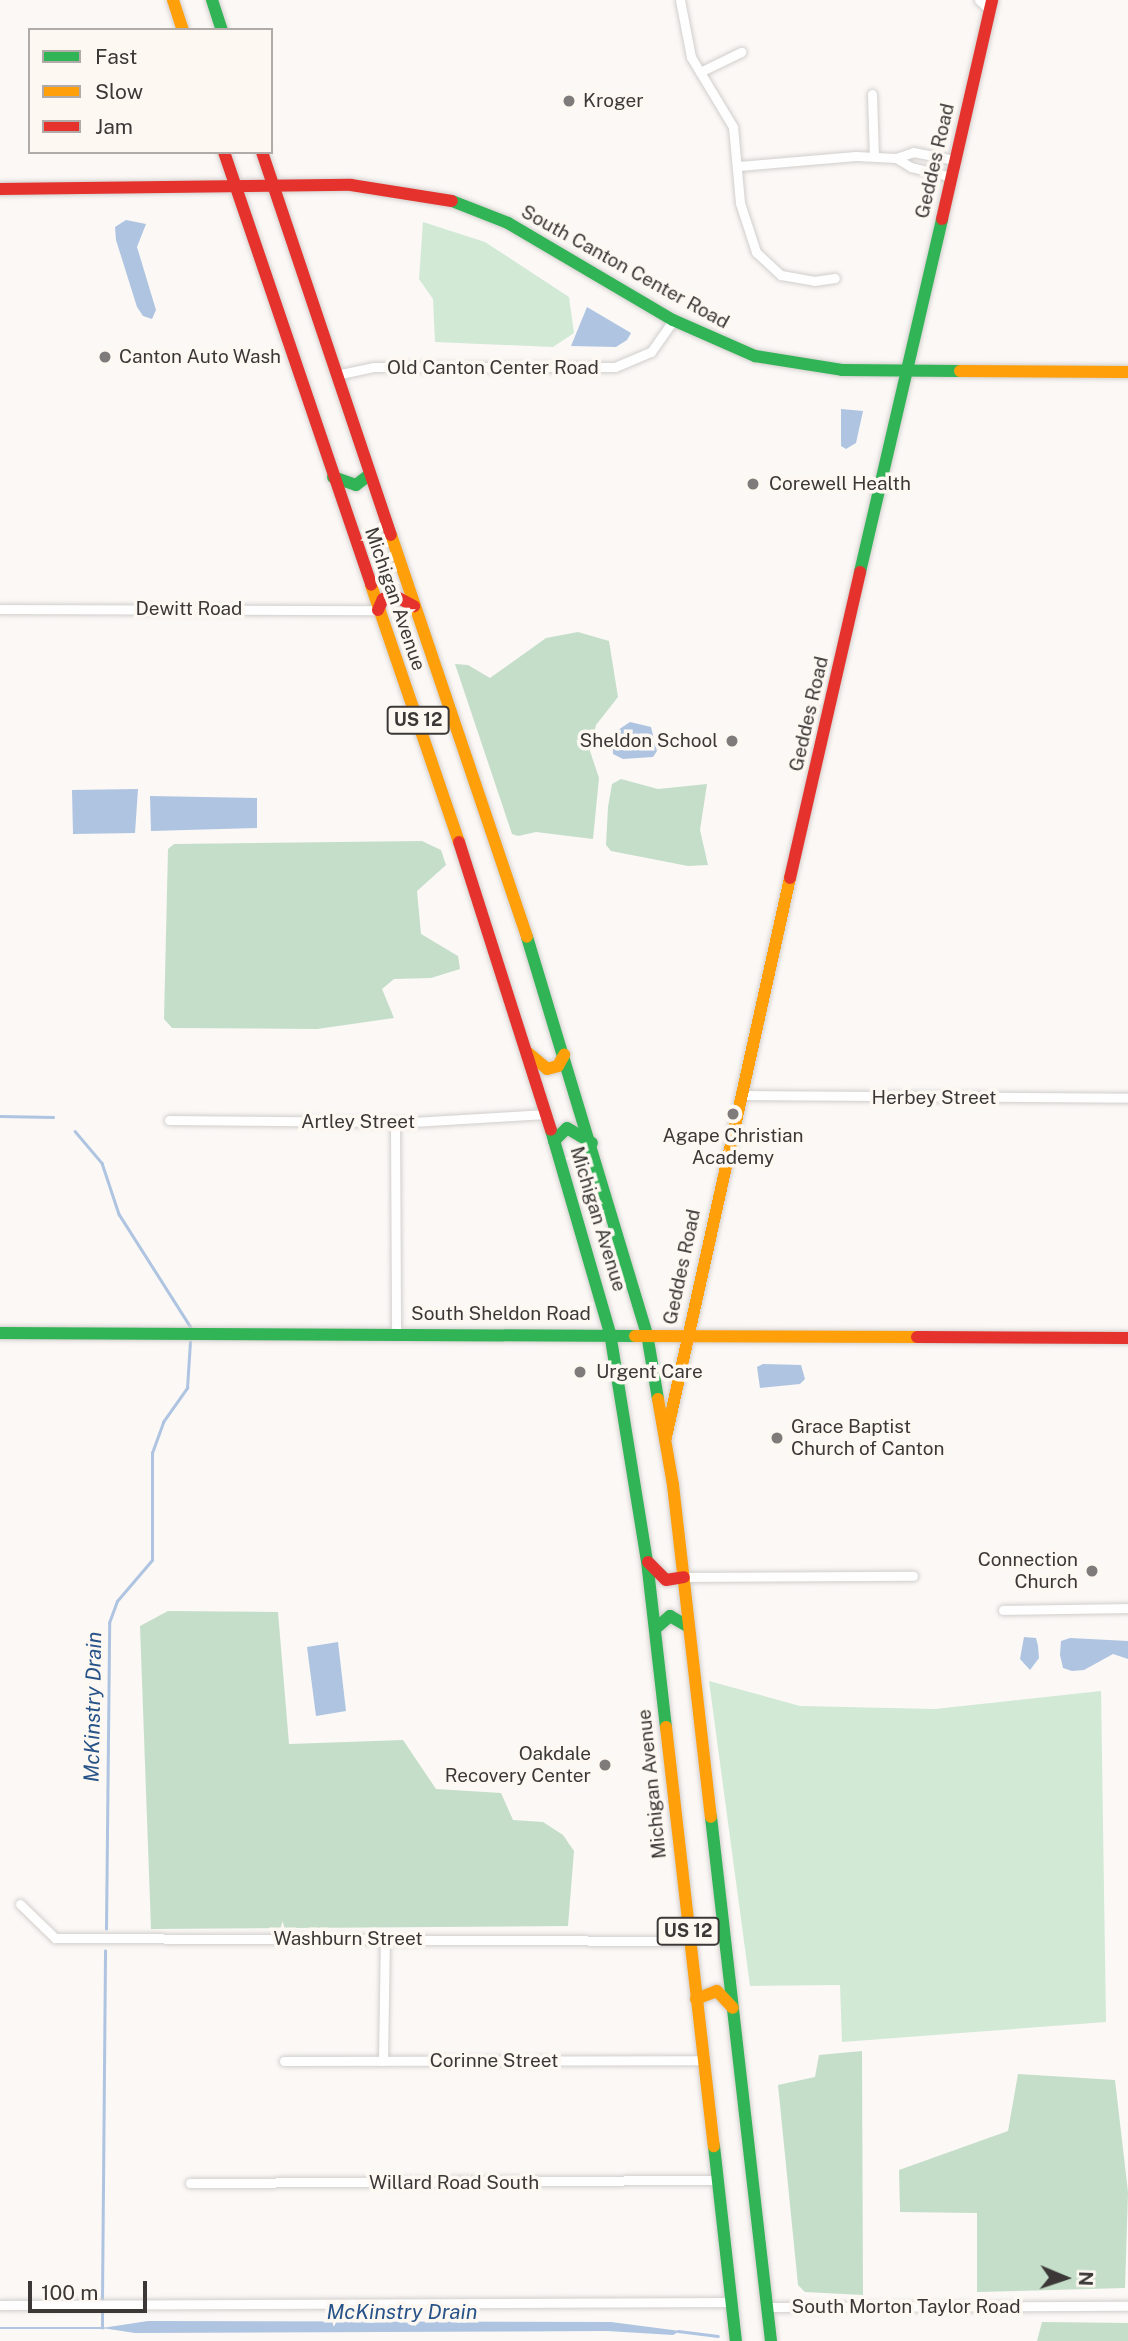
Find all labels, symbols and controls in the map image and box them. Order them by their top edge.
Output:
legend [28,28,273,154]
text: Fast [95,44,137,69]
text: Slow [95,79,143,104]
place label: Kroger [583,90,644,112]
marker: Kroger [561,93,577,109]
street label: Geddes Road [911,101,959,221]
text: Jam [95,114,133,139]
street label: South Canton Center Road [517,200,733,334]
place label: Canton Auto Wash [119,346,282,368]
marker: Canton Auto Wash [97,349,113,365]
street label: Old Canton Center Road [387,357,599,379]
place label: Corewell Health [769,473,911,495]
marker: Corewell Health [743,474,763,494]
street label: Michigan Avenue [360,524,430,674]
street label: Dewitt Road [136,598,242,620]
street label: Geddes Road [785,654,833,774]
road number: US 12 [386,706,450,734]
place label: Sheldon School [579,730,718,752]
marker: Sheldon School [724,733,740,749]
street label: Herbey Street [872,1087,996,1109]
marker: Agape Christian Academy [725,1106,741,1122]
street label: Artley Street [301,1111,415,1133]
place label: Agape Christian Academy [662,1125,804,1169]
street label: Michigan Avenue [565,1144,631,1294]
street label: Geddes Road [659,1207,705,1327]
street label: South Sheldon Road [411,1303,591,1325]
place label: Urgent Care [596,1361,703,1383]
marker: Urgent Care [570,1362,590,1382]
place label: Grace Baptist Church of Canton [791,1416,945,1460]
marker: Grace Baptist Church of Canton [769,1430,785,1446]
place label: Connection Church [978,1549,1078,1593]
marker: Connection Church [1084,1563,1100,1579]
water label: McKinstry Drain [79,1631,107,1783]
street label: Michigan Avenue [633,1708,671,1860]
place label: Oakdale Recovery Center [445,1743,591,1787]
marker: Oakdale Recovery Center [597,1757,613,1773]
road number: US 12 [656,1916,720,1945]
street label: Washburn Street [273,1928,423,1950]
street label: Corinne Street [430,2050,558,2072]
street label: Willard Road South [369,2172,539,2194]
north arrow [1030,2243,1100,2313]
scale bar [32,2268,150,2312]
text: N [1075,2271,1097,2287]
text: 100 m [41,2280,98,2305]
street label: South Morton Taylor Road [791,2296,1021,2318]
water label: McKinstry Drain [327,2299,477,2325]

